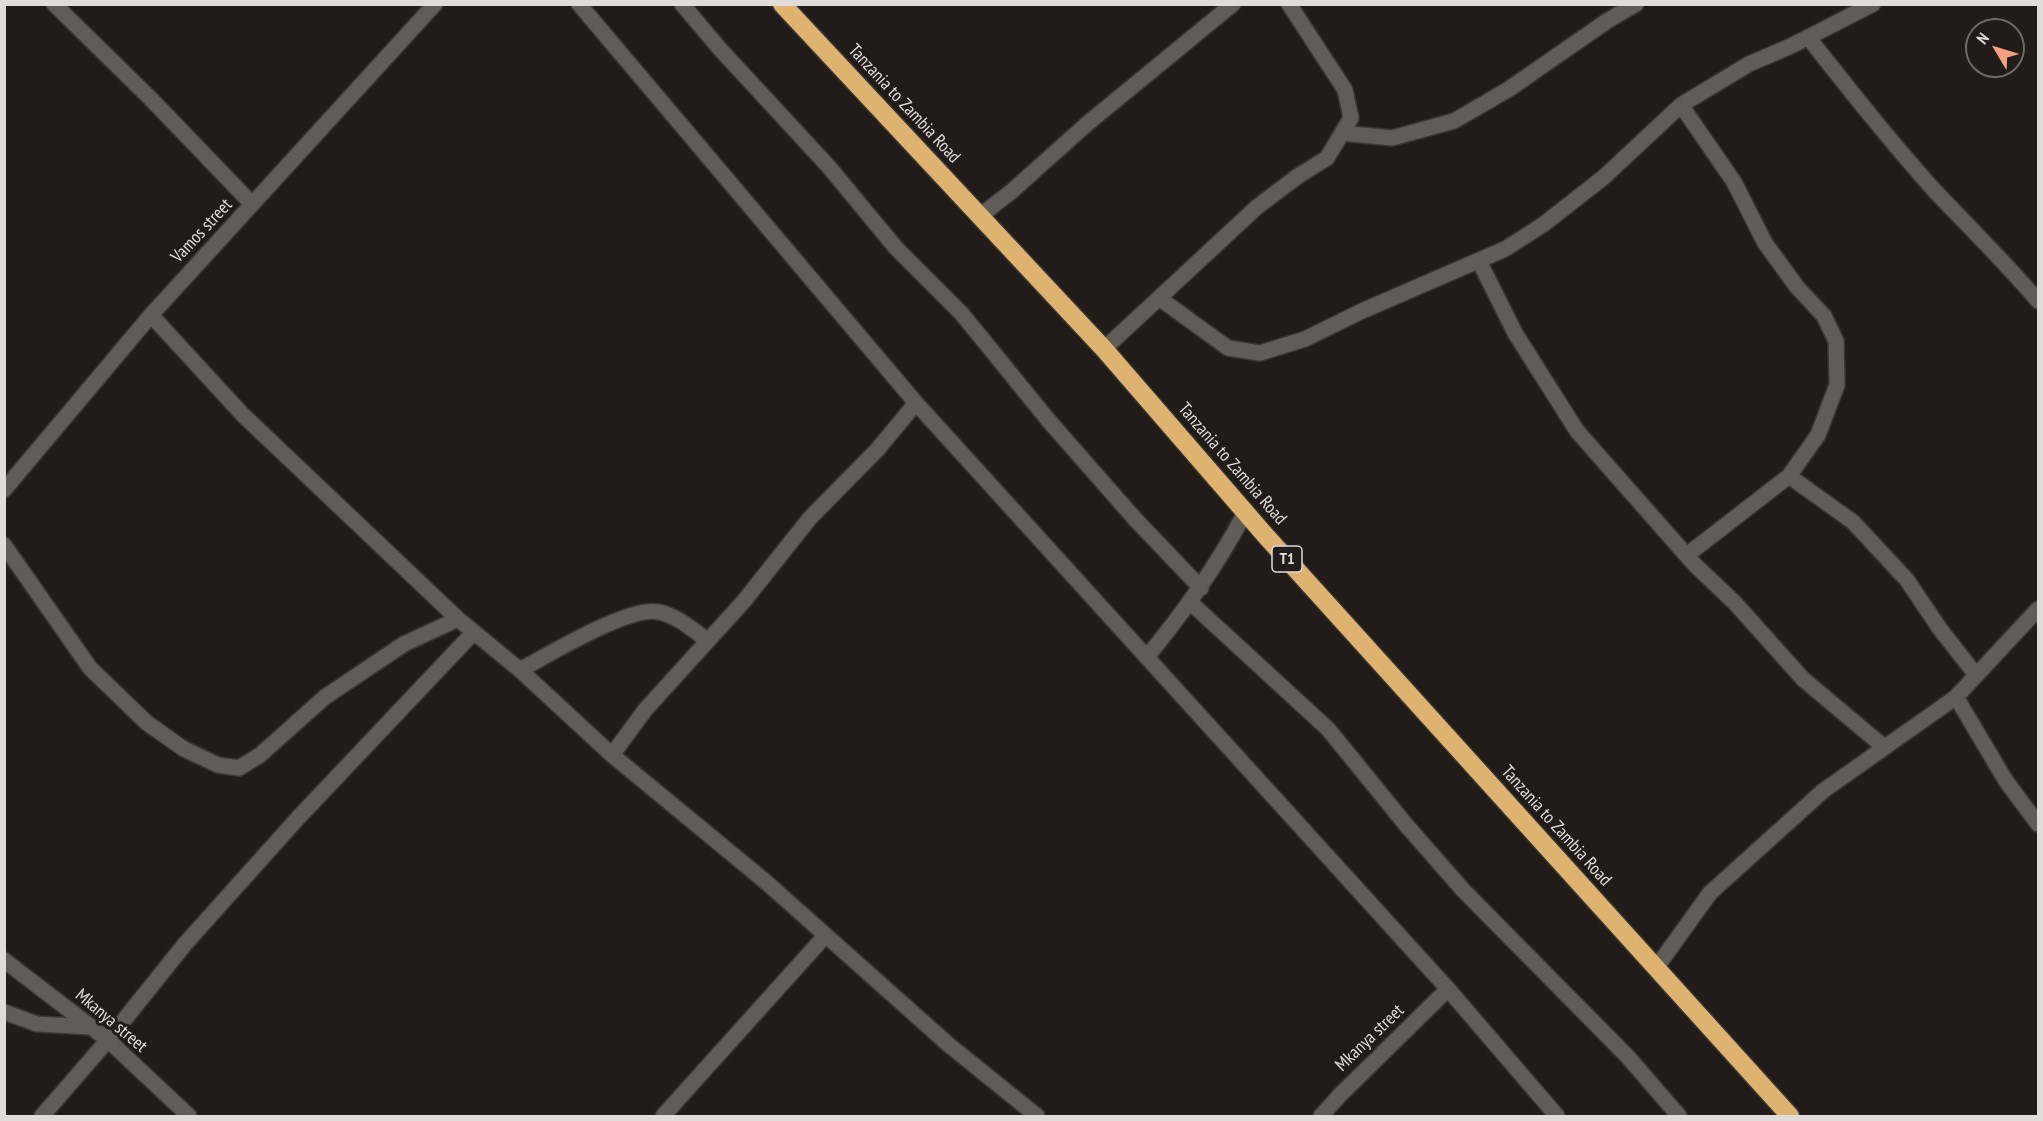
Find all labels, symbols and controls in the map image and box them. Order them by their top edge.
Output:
north arrow [1965,18,2025,78]
text: N [1972,29,1993,48]
street label: Tanzania to Zambia Road [843,40,965,168]
street label: Vamos street [167,194,237,268]
street label: Tanzania to Zambia Road [1173,399,1291,529]
road number: T1 [1272,546,1302,572]
street label: Tanzania to Zambia Road [1496,761,1616,891]
street label: Mkanya street [71,985,151,1057]
street label: Mkanya street [1331,1000,1409,1076]

